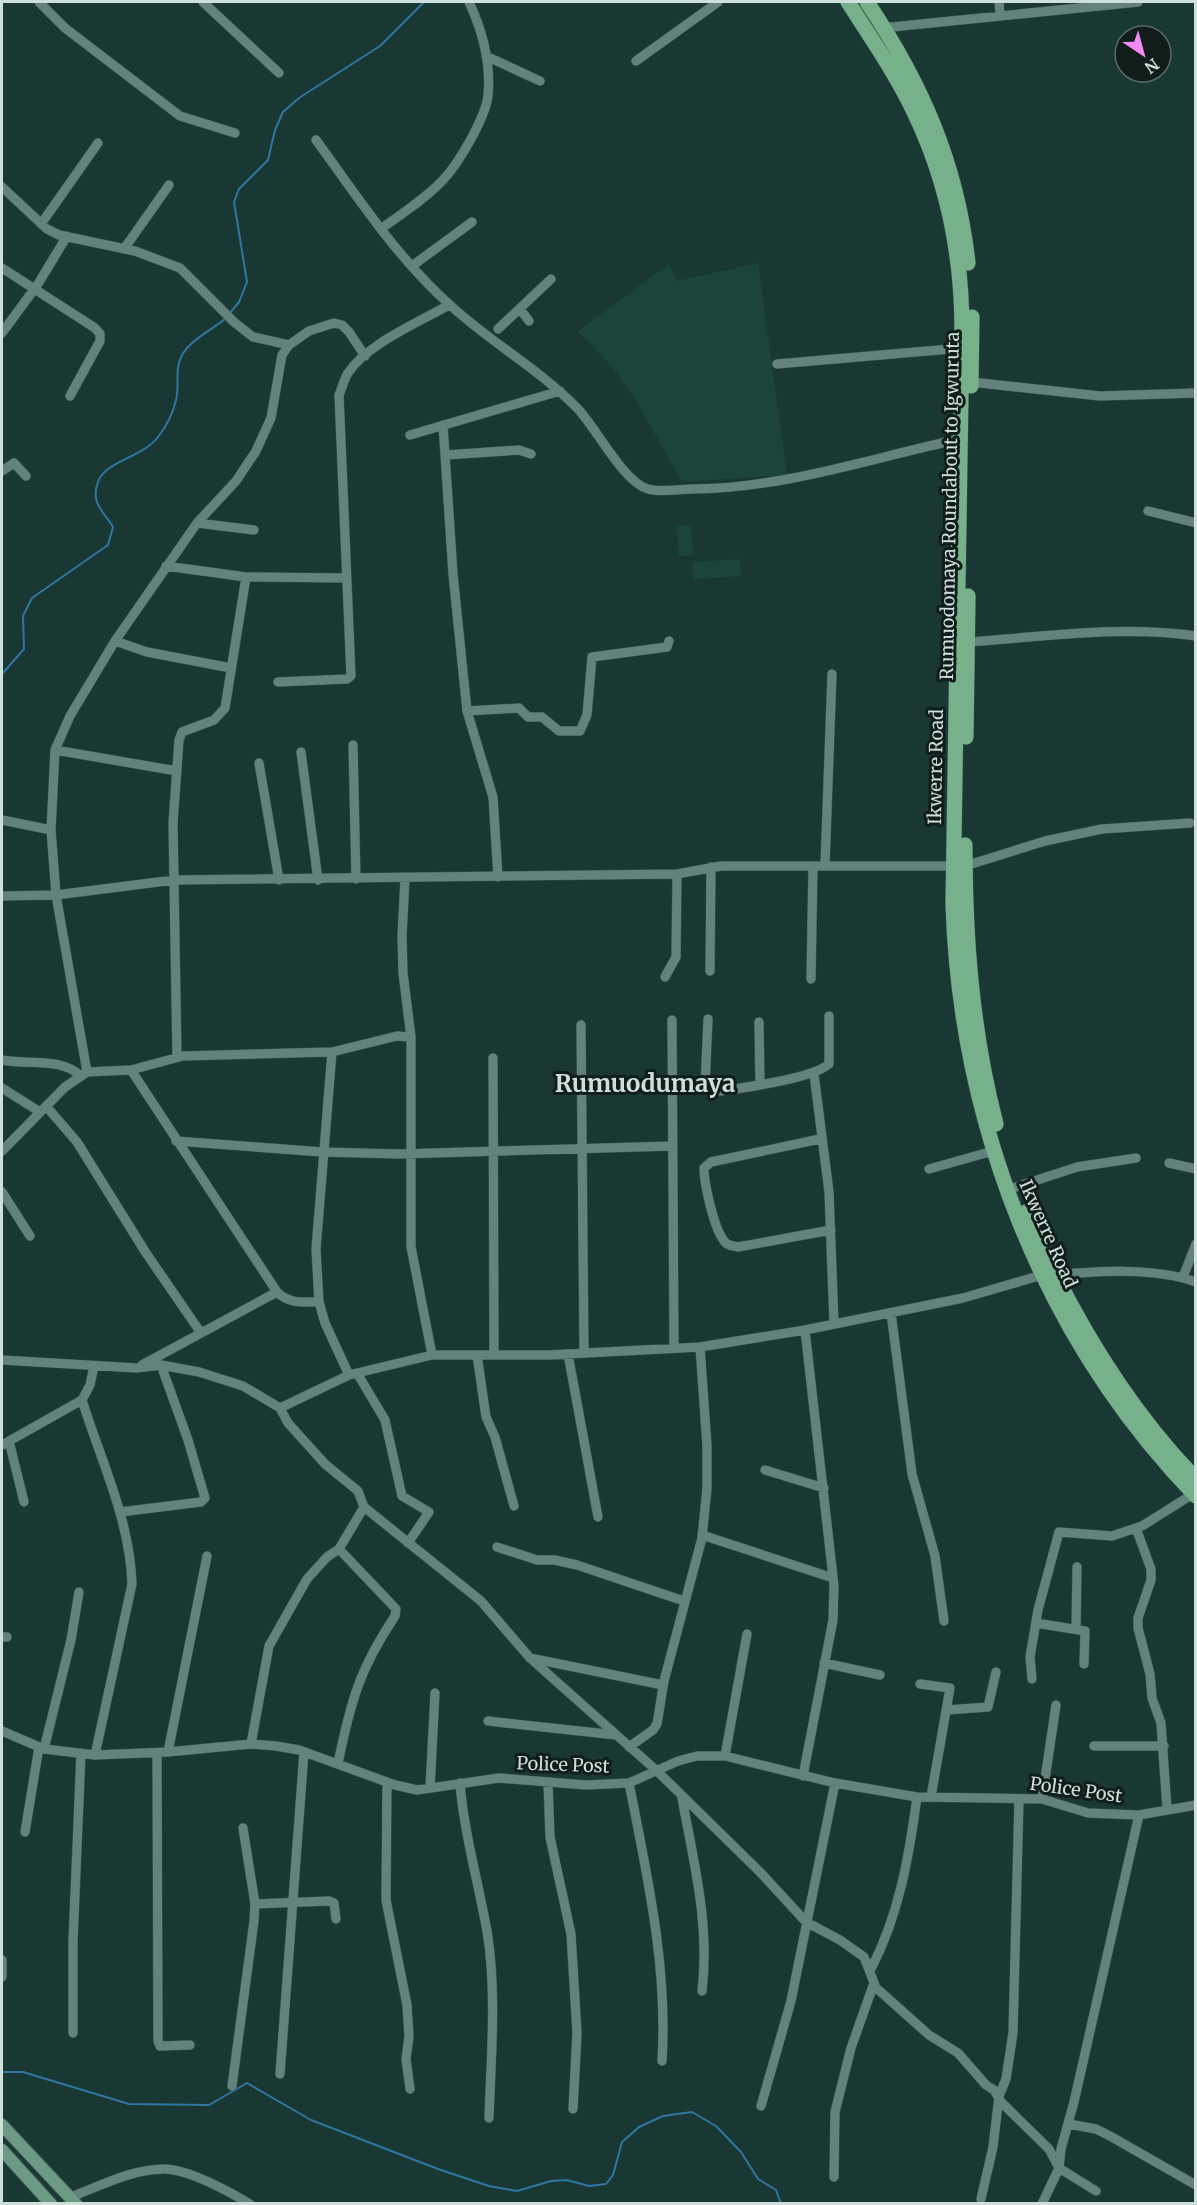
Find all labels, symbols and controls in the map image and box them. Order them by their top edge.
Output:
north arrow [1113,24,1173,84]
text: N [1141,54,1163,78]
street label: Rumuodomaya Roundabout to Igwuruta [935,331,964,680]
street label: Ikwerre Road [923,709,948,825]
district label: Rumuodumaya [555,1068,735,1099]
street label: Ikwerre Road [1014,1176,1083,1292]
street label: Police Post [516,1751,610,1778]
street label: Police Post [1028,1772,1124,1807]

